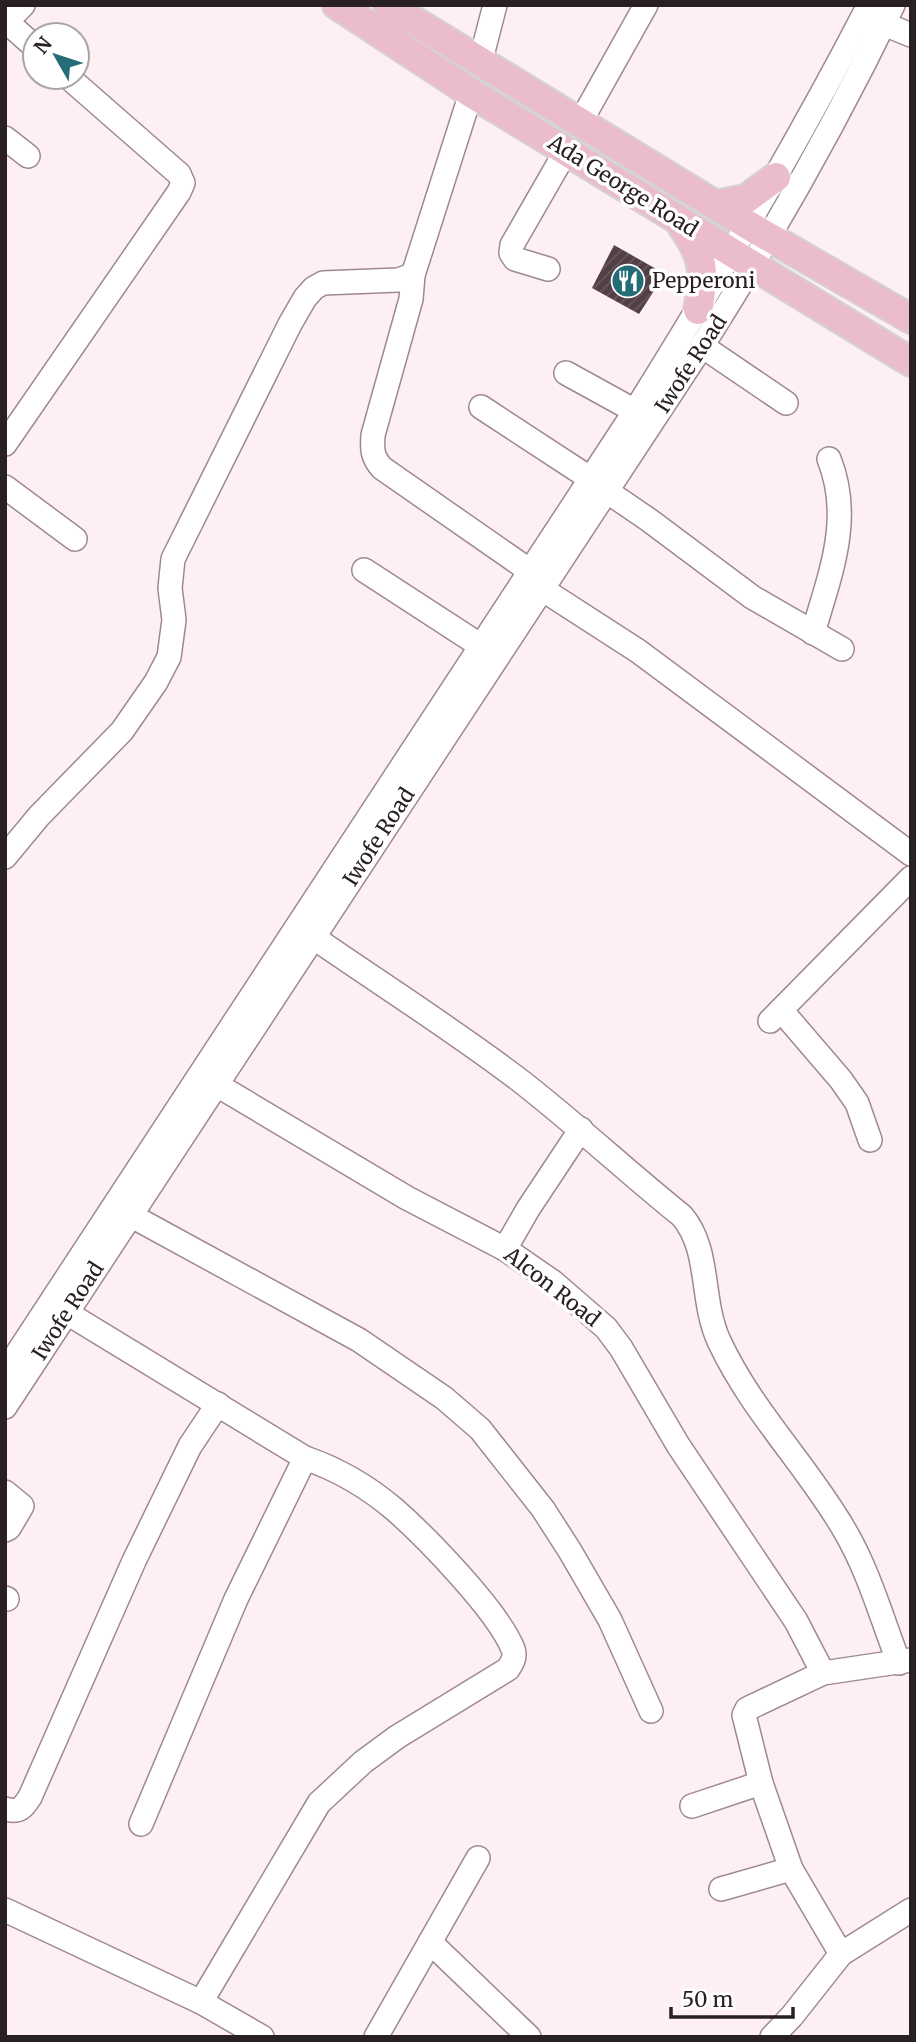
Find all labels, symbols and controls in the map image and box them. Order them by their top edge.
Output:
north arrow [21,21,91,91]
text: N [29,32,57,59]
street label: Ada George Road [543,128,703,243]
restaurant icon: Pepperoni [609,262,647,300]
place label: Pepperoni [652,267,756,294]
street label: Iwofe Road [649,309,732,418]
street label: Iwofe Road [337,782,420,891]
street label: Alcon Road [498,1240,606,1333]
street label: Iwofe Road [26,1256,109,1365]
scale bar [671,1976,794,2020]
text: 50 m [682,1986,733,2013]

